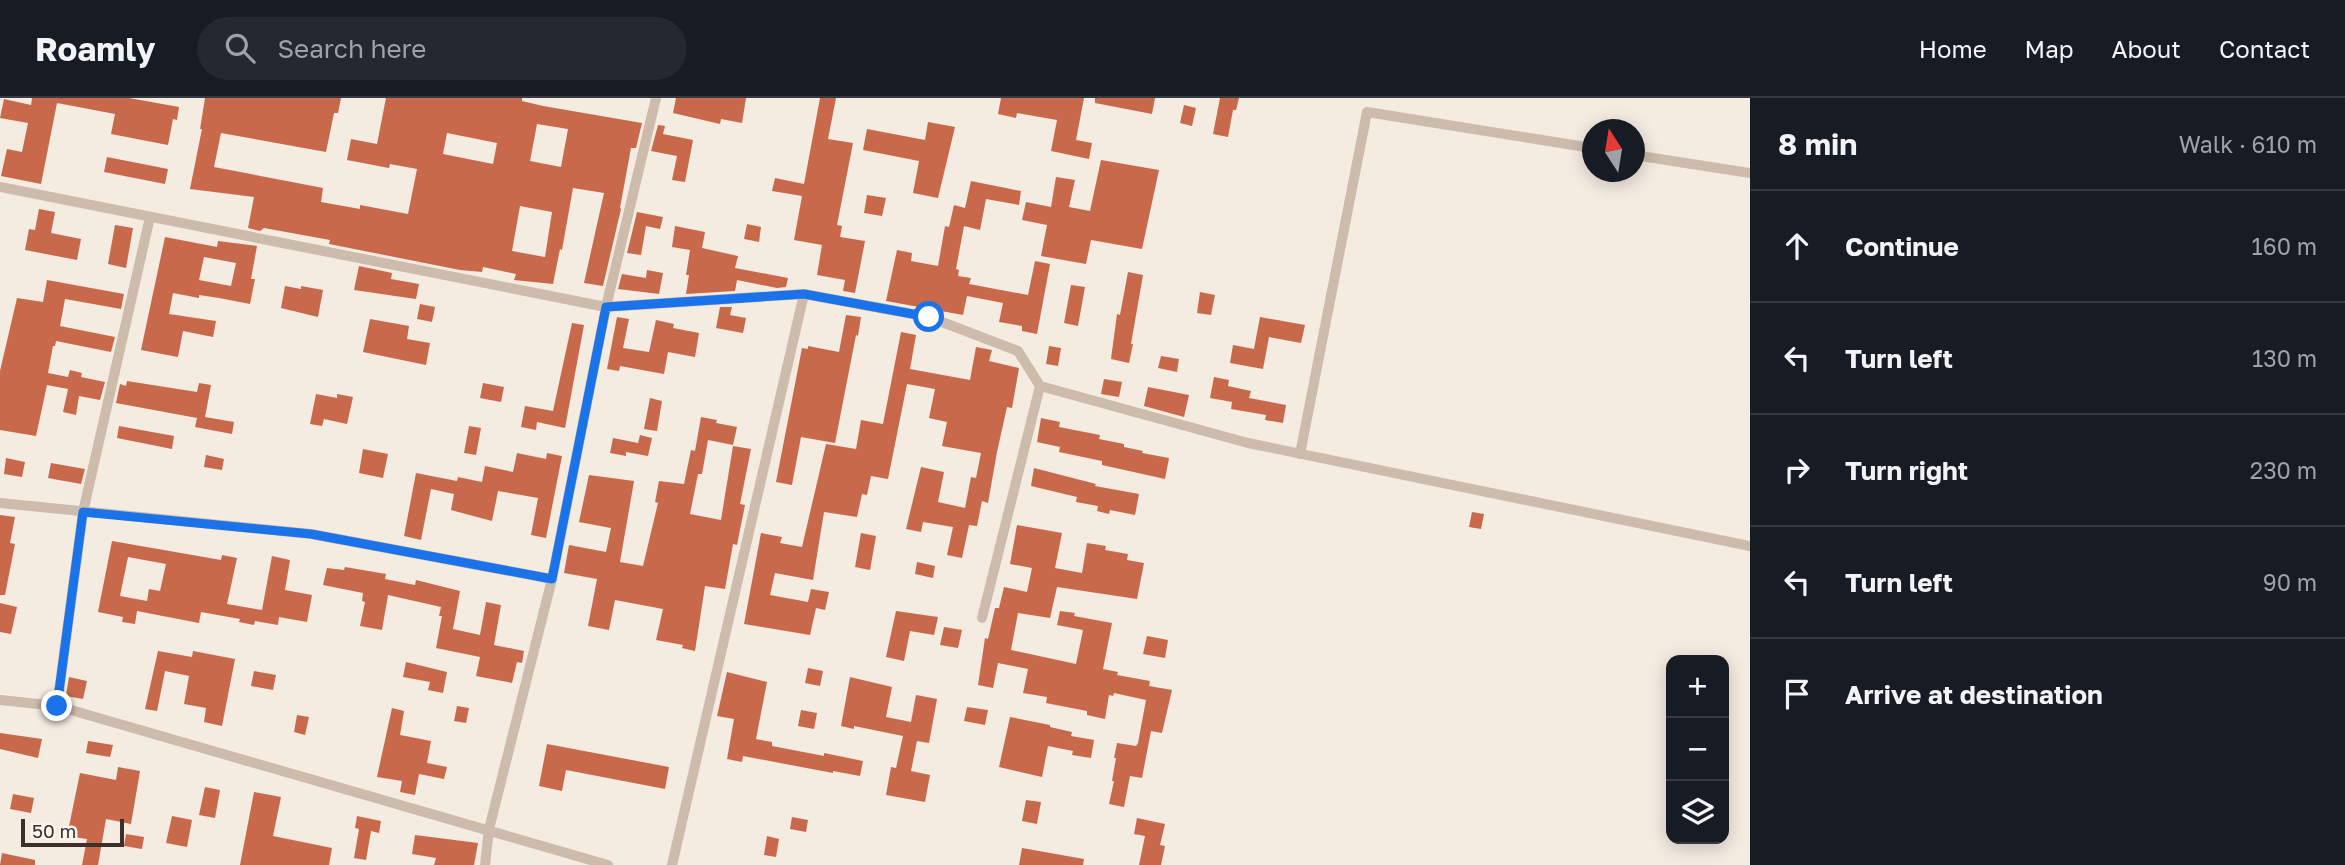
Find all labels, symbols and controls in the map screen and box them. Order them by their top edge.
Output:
search box [197,17,687,80]
text: Roamly [35,29,155,68]
icon: search [221,29,259,67]
text: Search here [277,33,426,64]
text: Home [1919,34,1987,63]
text: Map [2025,34,2074,63]
text: About [2112,34,2181,63]
text: Contact [2219,34,2310,63]
north arrow [1582,119,1645,182]
text: 8 min [1778,126,1857,162]
text: Walk · 610 m [2179,130,2317,158]
icon: ahead [1778,227,1816,265]
text: Continue [1845,231,1959,262]
text: 160 m [2252,232,2317,260]
route start [913,301,944,332]
icon: left [1778,339,1816,377]
text: Turn left [1845,343,1953,374]
text: 130 m [2252,344,2317,372]
icon: right [1778,451,1816,489]
text: Turn right [1845,455,1968,486]
text: 230 m [2250,456,2317,484]
icon: left [1778,563,1816,601]
text: Turn left [1845,567,1953,598]
text: 90 m [2263,568,2317,596]
map controls [1666,655,1729,844]
button: + [1666,655,1729,718]
icon: arrive [1778,675,1816,713]
text: Arrive at destination [1845,679,2103,710]
route end [41,690,72,721]
button: − [1666,718,1729,781]
button: layers [1666,781,1729,844]
scale bar [21,816,124,848]
text: 50 m [32,819,76,842]

